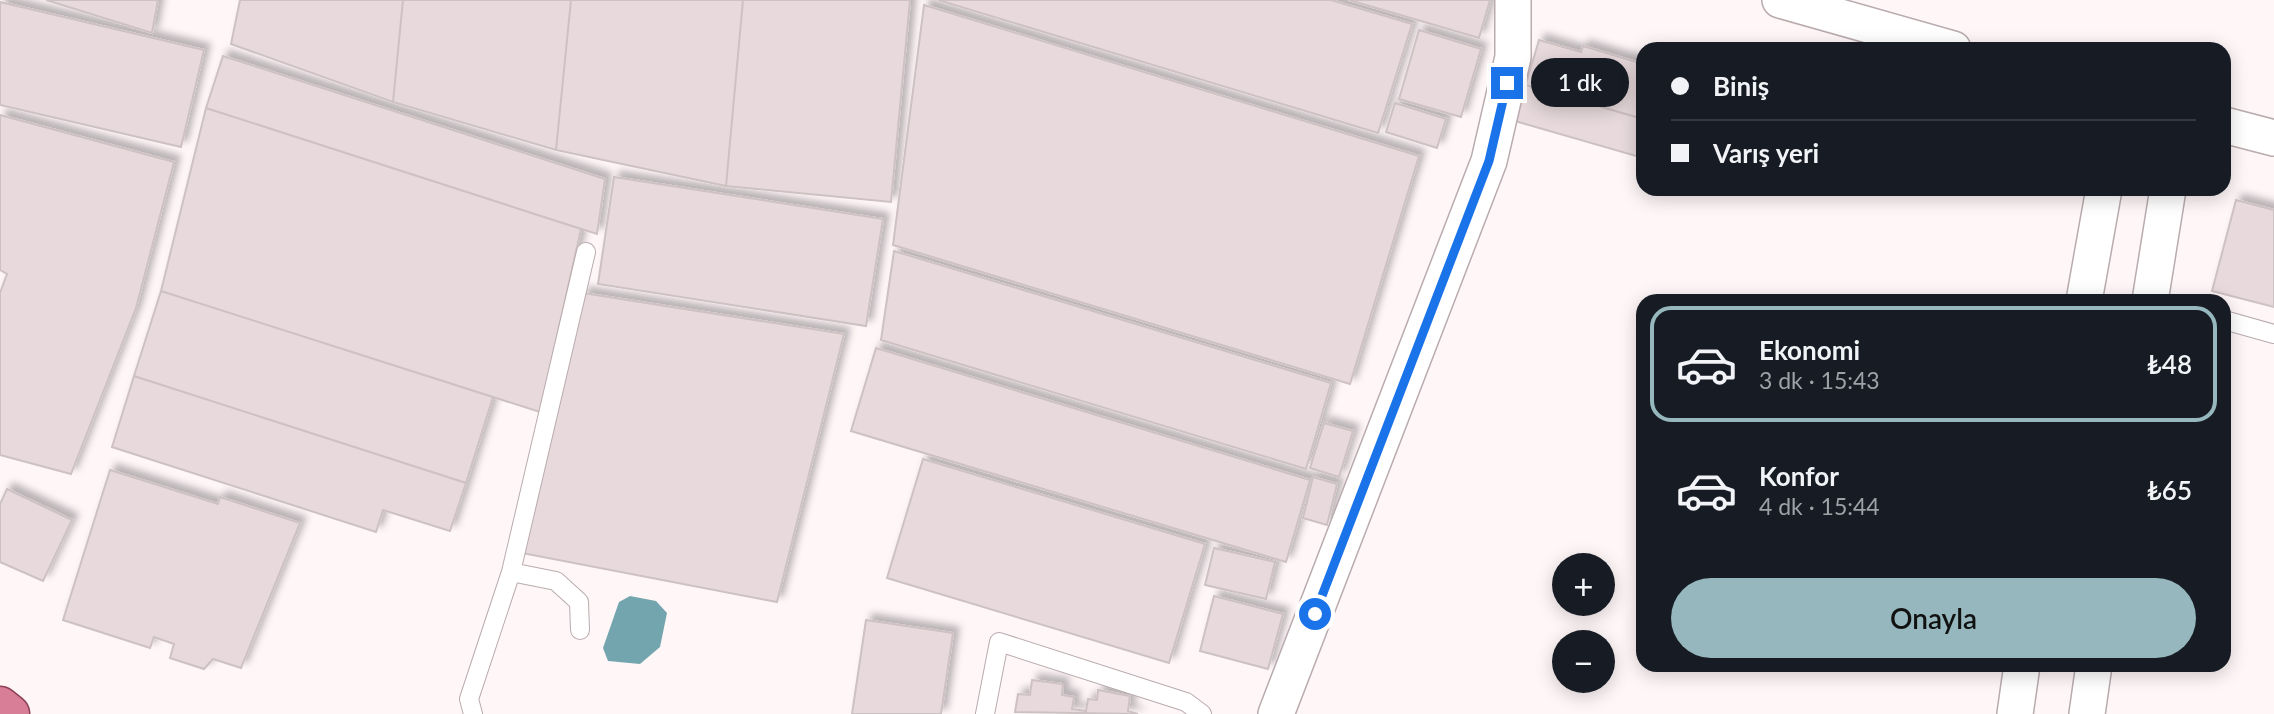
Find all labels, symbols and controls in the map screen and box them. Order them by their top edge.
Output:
callout: 1 dk [1532,58,1630,108]
route end [1491,67,1523,99]
text: 1 dk [1558,68,1602,96]
text: Biniş [1713,70,1769,102]
text: Varış yeri [1713,137,1819,169]
icon: car [1675,333,1738,396]
text: Ekonomi [1759,334,1860,366]
text: ₺48 [2147,348,2192,380]
text: 3 dk · 15:43 [1759,366,1880,394]
icon: car [1675,459,1738,522]
text: Konfor [1759,460,1839,492]
text: ₺65 [2147,474,2192,506]
text: 4 dk · 15:44 [1759,492,1880,520]
map controls [1552,553,1615,693]
button: + [1552,553,1615,616]
button: Onayla [1671,578,2196,658]
route start [1299,598,1331,630]
button: − [1552,630,1615,693]

